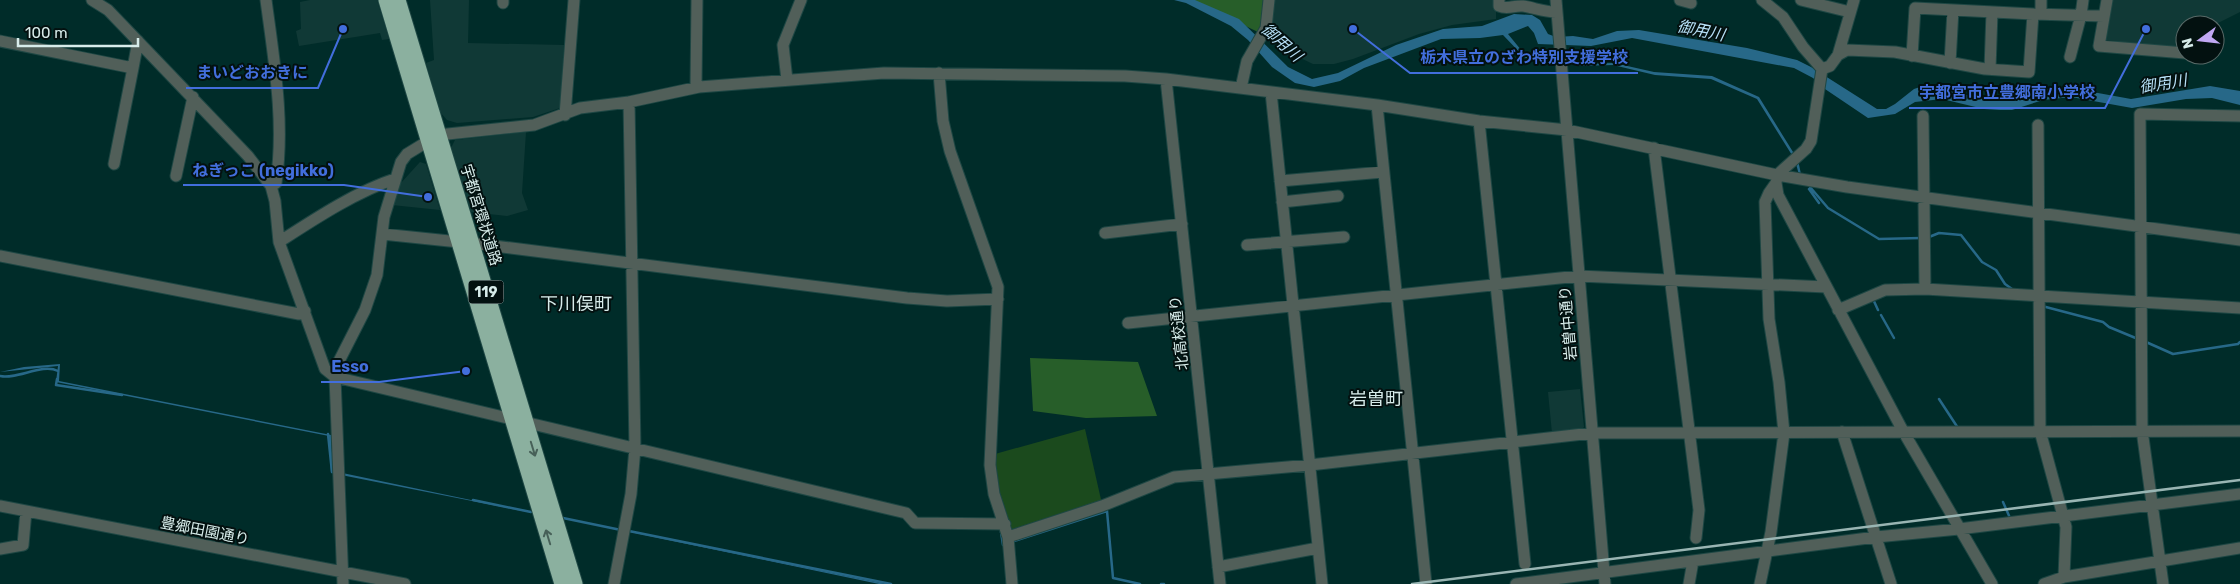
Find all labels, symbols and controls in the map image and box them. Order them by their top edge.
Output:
scale bar [18,15,138,47]
north arrow [2175,15,2225,65]
water label: 御用川 [1676,17,1728,45]
water label: 御用川 [1257,19,1307,67]
text: 100 m [25,24,67,42]
text: N [2178,36,2197,50]
callout: 栃木県立のざわ特別支援学校 [1410,42,1638,73]
text: 栃木県立のざわ特別支援学校 [1420,48,1628,67]
callout: まいどおおきに [186,57,318,88]
text: まいどおおきに [196,63,308,82]
water label: 御用川 [2138,70,2190,97]
callout: 宇都宮市立豊郷南小学校 [1909,77,2105,108]
text: 宇都宮市立豊郷南小学校 [1919,83,2095,102]
callout: ねぎっこ (negikko) [183,154,344,185]
text: ねぎっこ (negikko) [192,161,334,180]
street label: 宇都宮環状道路 [457,162,505,268]
road number: 119 [468,280,504,304]
street label: 岩曽中通り [1556,285,1580,361]
district label: 下川俣町 [540,293,612,315]
street label: 北高校通り [1166,295,1192,371]
callout: Esso [321,351,379,382]
text: Esso [331,357,369,376]
district label: 岩曽町 [1349,388,1403,410]
one-way arrow [529,440,539,456]
street label: 豊郷田園通り [159,514,251,548]
one-way arrow [543,530,553,546]

